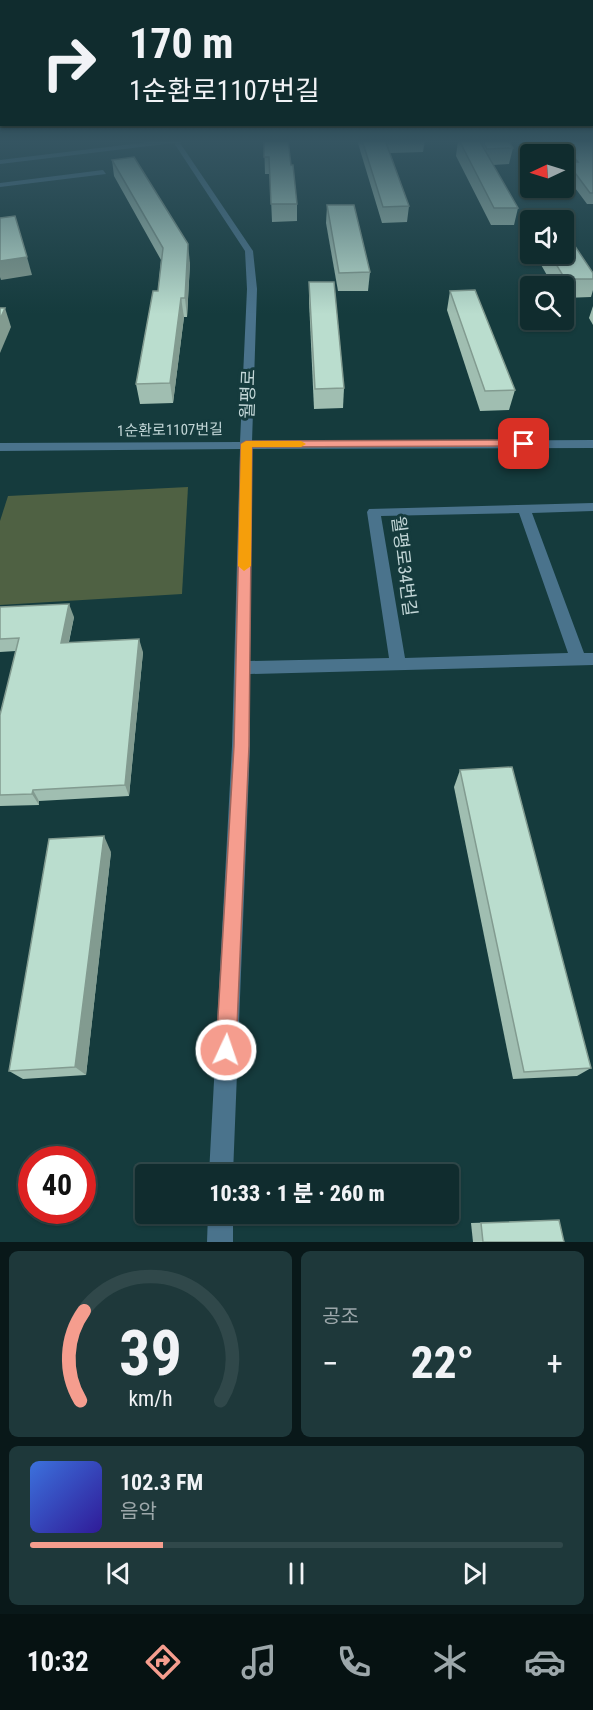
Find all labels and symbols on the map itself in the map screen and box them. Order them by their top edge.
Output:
north arrow [520,144,574,198]
street label: 월평로 [236,369,259,419]
pin [498,418,549,469]
street label: 1순환로1107번길 [117,420,223,440]
street label: 월평로34번길 [388,515,421,617]
position arrow [194,1018,258,1082]
speed limit sign: 40 [18,1146,96,1224]

